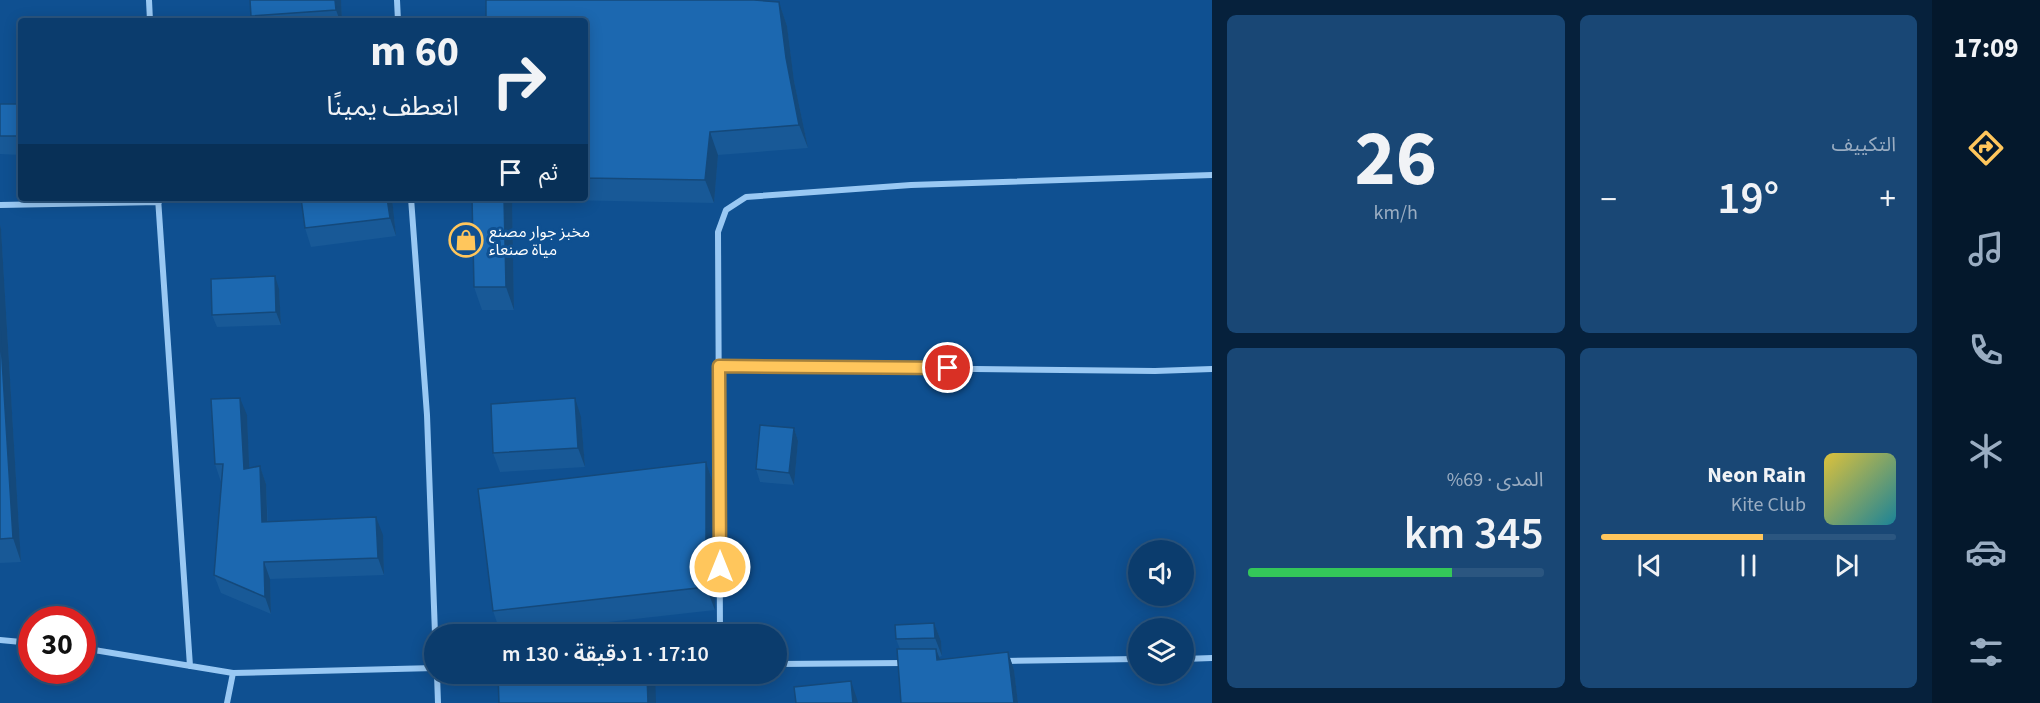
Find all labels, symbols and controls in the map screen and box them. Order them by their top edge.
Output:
text: 60 m [370,22,459,82]
text: 17:09 [1953,29,2019,68]
icon: right [480,42,558,120]
text: انعطف يمينًا [326,87,459,126]
text: 26 [1355,104,1437,215]
icon: directions [1965,127,2007,169]
text: التكييف [1832,131,1896,159]
icon: arrive [494,156,527,189]
text: ثم [539,157,558,189]
text: 19° [1717,167,1779,231]
text: − [1601,176,1617,223]
text: + [1880,176,1896,223]
text: km/h [1374,199,1418,227]
place label: مخبز جوار مصنع مياة صنعاء [489,221,590,261]
shop icon: مخبز جوار مصنع مياة صنعاء [448,222,484,258]
icon: music [1965,228,2007,270]
icon: phone [1965,329,2007,371]
pin [922,342,973,393]
icon: arrive [931,351,964,384]
icon: climate [1965,430,2007,472]
text: Neon Rain [1707,459,1806,491]
text: المدى · 69% [1447,466,1544,494]
text: Kite Club [1731,491,1806,519]
text: 345 km [1404,502,1544,566]
icon: car [1965,531,2007,573]
position arrow [688,535,752,599]
map controls [1128,540,1194,684]
button: sound [1128,540,1194,606]
icon: previous [1633,549,1666,582]
icon: pause [1732,549,1765,582]
icon: next [1830,549,1863,582]
speed limit sign: 30 [18,606,96,684]
button: layers [1128,618,1194,684]
icon: filters [1965,631,2007,673]
text: 17:10 · 1 دقيقة · 130 m [502,638,709,670]

